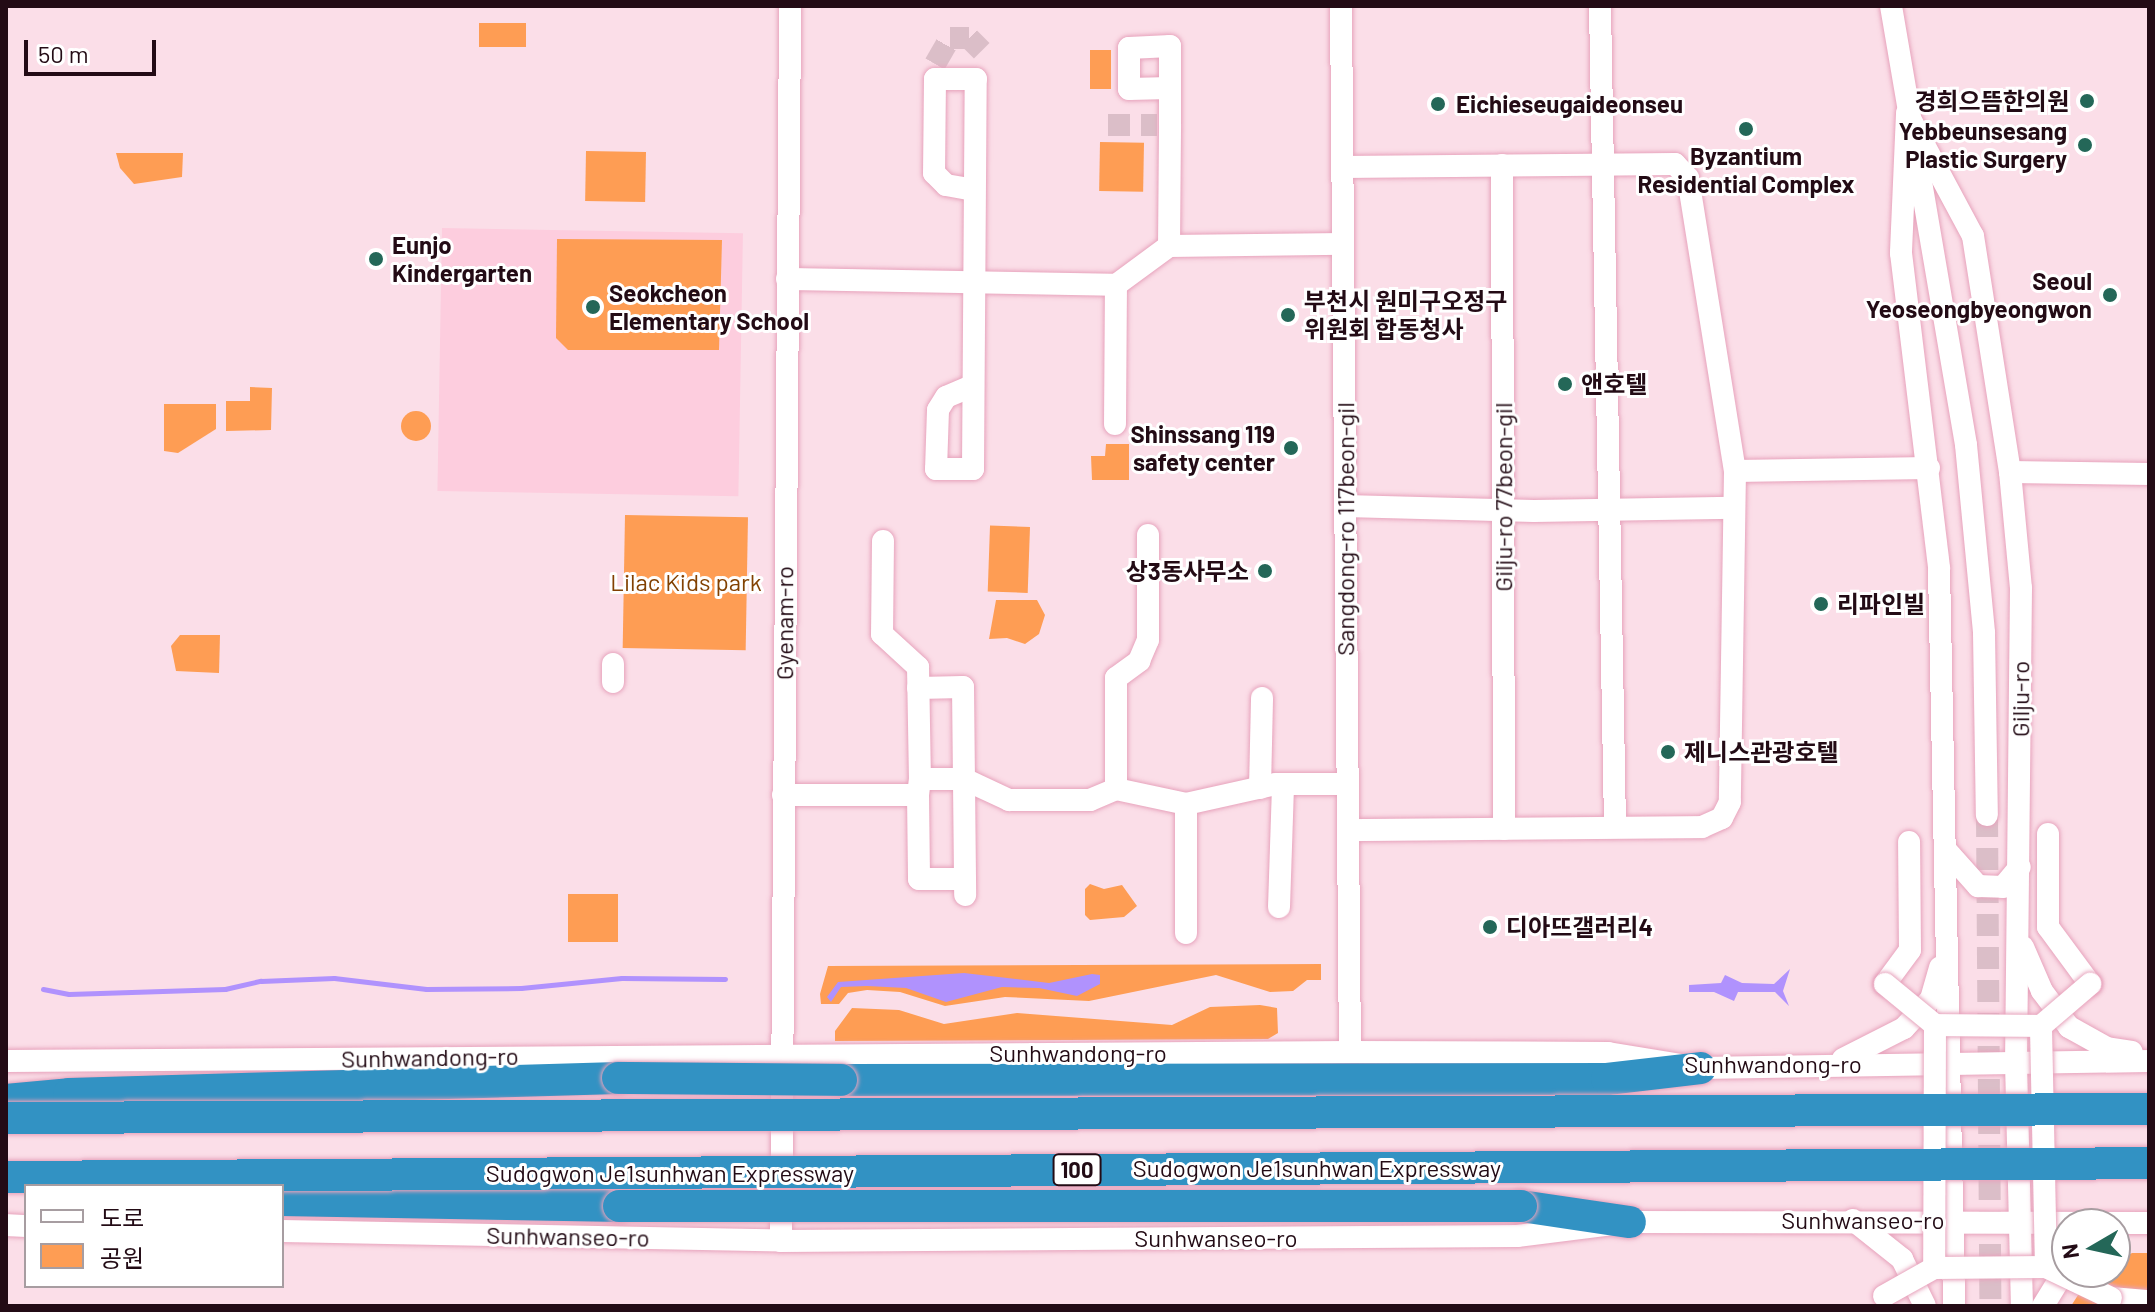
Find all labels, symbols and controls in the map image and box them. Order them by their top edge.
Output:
scale bar [28,24,160,74]
text: 50 m [38,39,89,68]
place label: 경희으뜸한의원 [1914,87,2069,115]
place label: Eichieseugaideonseu [1456,90,1683,118]
marker: 경희으뜸한의원 [2076,90,2098,112]
marker: Eichieseugaideonseu [1427,93,1449,115]
place label: Yebbeunsesang Plastic Surgery [1898,117,2067,173]
marker: Byzantium Residential Complex [1737,120,1755,138]
marker: Yebbeunsesang Plastic Surgery [2074,134,2096,156]
place label: Byzantium Residential Complex [1638,142,1854,198]
place label: Eunjo Kindergarten [392,231,532,287]
marker: Eunjo Kindergarten [367,250,385,268]
place label: Seoul Yeoseongbyeongwon [1866,267,2092,323]
place label: Seokcheon Elementary School [609,279,809,335]
marker: Seoul Yeoseongbyeongwon [2099,284,2121,306]
place label: 부천시 원미구오정구 위원회 합동청사 [1304,287,1508,343]
marker: Seokcheon Elementary School [584,298,602,316]
marker: 부천시 원미구오정구 위원회 합동청사 [1279,306,1297,324]
place label: 앤호텔 [1581,370,1647,398]
marker: 앤호텔 [1556,375,1574,393]
street label: Sangdong-ro 117beon-gil [1331,402,1359,656]
street label: Gilju-ro 77beon-gil [1489,402,1517,592]
place label: Shinssang 119 safety center [1131,420,1275,476]
marker: Shinssang 119 safety center [1282,439,1300,457]
place label: 상3동사무소 [1126,557,1249,585]
marker: 상3동사무소 [1256,562,1274,580]
street label: Gyenam-ro [770,566,798,680]
park label: Lilac Kids park [610,568,762,596]
place label: 리파인빌 [1837,590,1925,618]
marker: 리파인빌 [1812,595,1830,613]
street label: Gilju-ro [2006,661,2034,737]
place label: 제니스관광호텔 [1684,738,1839,766]
marker: 제니스관광호텔 [1659,743,1677,761]
place label: 디아뜨갤러리4 [1506,913,1653,941]
marker: 디아뜨갤러리4 [1481,918,1499,936]
street label: Sunhwandong-ro [989,1039,1167,1067]
street label: Sunhwandong-ro [341,1041,519,1073]
street label: Sunhwandong-ro [1684,1050,1862,1078]
road number: 100 [1051,1152,1103,1188]
street label: Sudogwon Je1sunhwan Expressway [1133,1154,1501,1182]
street label: Sudogwon Je1sunhwan Expressway [486,1159,854,1187]
legend [24,1184,284,1288]
text: 도로 [100,1203,144,1232]
street label: Sunhwanseo-ro [1781,1206,1945,1234]
north arrow [2051,1208,2131,1288]
street label: Sunhwanseo-ro [486,1220,650,1252]
street label: Sunhwanseo-ro [1134,1224,1298,1252]
text: N [2055,1242,2083,1261]
text: 공원 [100,1243,144,1272]

